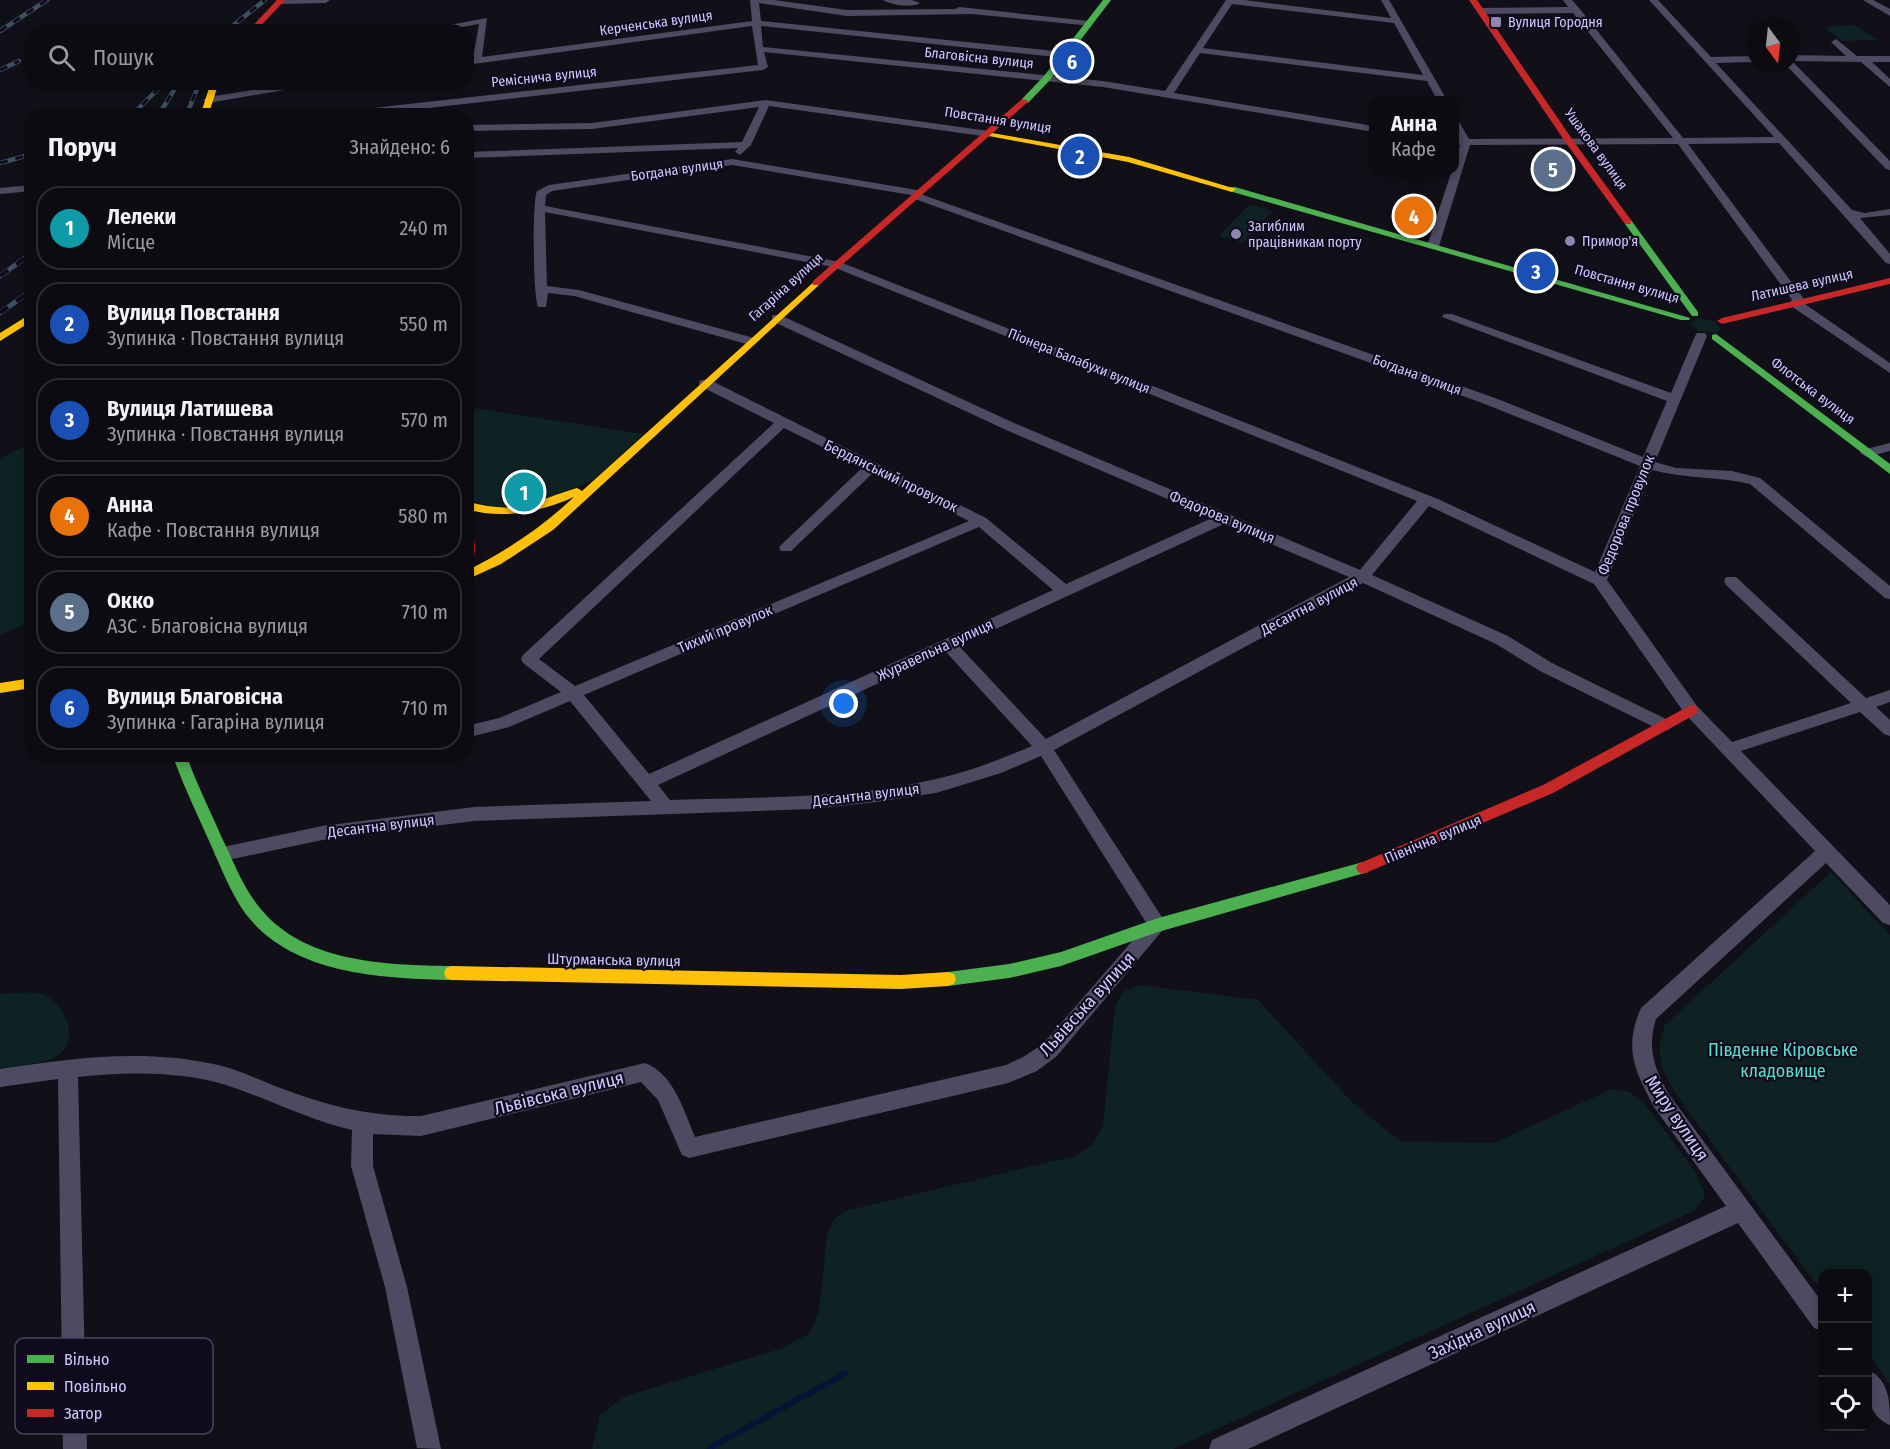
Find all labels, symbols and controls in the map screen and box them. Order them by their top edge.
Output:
street label: Керченська вулиця [598,7,714,39]
place label: Вулиця Городня [1508,14,1603,31]
marker: Вулиця Городня [1489,15,1503,29]
north arrow [1746,18,1800,72]
search box [24,24,474,90]
pin: 6 [1052,38,1092,84]
icon: search [45,41,78,74]
text: Пошук [93,44,154,71]
street label: Благовісна вулиця [923,44,1035,72]
street label: Реміснича вулиця [490,63,598,91]
popup [1369,96,1459,174]
street label: Повстання вулиця [943,103,1053,137]
street label: Ушакова вулиця [1560,104,1631,193]
text: Анна [1391,110,1437,137]
text: Поруч [48,132,117,163]
pin: 2 [1060,134,1100,178]
text: Знайдено: 6 [349,135,450,159]
text: Кафе [1391,137,1436,161]
pin: 5 [1534,146,1572,192]
street label: Богдана вулиця [630,155,724,185]
pin: 4 [1394,194,1434,238]
text: Лелеки [107,203,176,230]
text: 1 [65,216,74,240]
text: 240 m [399,216,448,240]
place label: Загиблим працівникам порту [1248,218,1362,251]
marker: Загиблим працівникам порту [1229,227,1243,241]
text: Місце [107,230,155,254]
place label: Примор'я [1582,233,1638,250]
marker: Примор'я [1563,234,1577,248]
pin: 3 [1516,248,1556,294]
street label: Гагаріна вулиця [745,249,827,325]
street label: Повстання вулиця [1573,261,1681,307]
street label: Латишева вулиця [1749,265,1855,305]
text: Вулиця Повстання [107,299,280,326]
text: 2 [65,312,74,336]
text: 550 m [399,312,448,336]
street label: Піонера Балабухи вулиця [1005,325,1153,397]
text: Зупинка · Повстання вулиця [107,326,344,350]
street label: Богдана вулиця [1370,351,1464,399]
street label: Флотська вулиця [1768,354,1858,428]
text: Вулиця Латишева [107,395,273,422]
text: 3 [65,408,74,432]
text: 570 m [401,408,448,432]
text: Зупинка · Повстання вулиця [107,422,344,446]
street label: Бердянський провулок [821,436,961,516]
street label: Федорова провулок [1594,452,1658,578]
pin: 1 [504,470,544,514]
street label: Федорова вулиця [1167,487,1277,547]
text: Анна [107,491,153,518]
text: 4 [64,504,75,528]
text: 580 m [398,504,448,528]
text: Кафе · Повстання вулиця [107,518,320,542]
street label: Десантна вулиця [1257,573,1361,640]
text: Окко [107,587,154,614]
text: 5 [65,600,74,624]
text: 710 m [402,600,448,624]
street label: Тихий провулок [675,601,775,657]
text: АЗС · Благовісна вулиця [107,614,308,638]
street label: Журавельна вулиця [874,615,996,685]
text: Вулиця Благовісна [107,683,283,710]
your location [829,689,858,718]
text: 6 [64,696,75,720]
text: 710 m [402,696,448,720]
text: Зупинка · Гагаріна вулиця [107,710,325,734]
street label: Десантна вулиця [811,780,920,811]
street label: Десантна вулиця [326,811,435,842]
street label: Північна вулиця [1382,811,1484,867]
street label: Львівська вулиця [1034,947,1140,1061]
street label: Штурманська вулиця [547,950,681,970]
park label: Південне Кіровське кладовище [1708,1039,1858,1082]
street label: Львівська вулиця [492,1066,626,1120]
street label: Миру вулиця [1640,1071,1714,1165]
map controls [1818,1269,1872,1431]
button: + [1818,1269,1872,1323]
street label: Західна вулиця [1425,1296,1539,1364]
button: − [1818,1323,1872,1377]
legend [15,1338,213,1434]
text: Вільно [64,1350,109,1369]
text: Повільно [64,1377,127,1396]
button: locate [1818,1377,1872,1431]
text: Затор [64,1404,102,1423]

